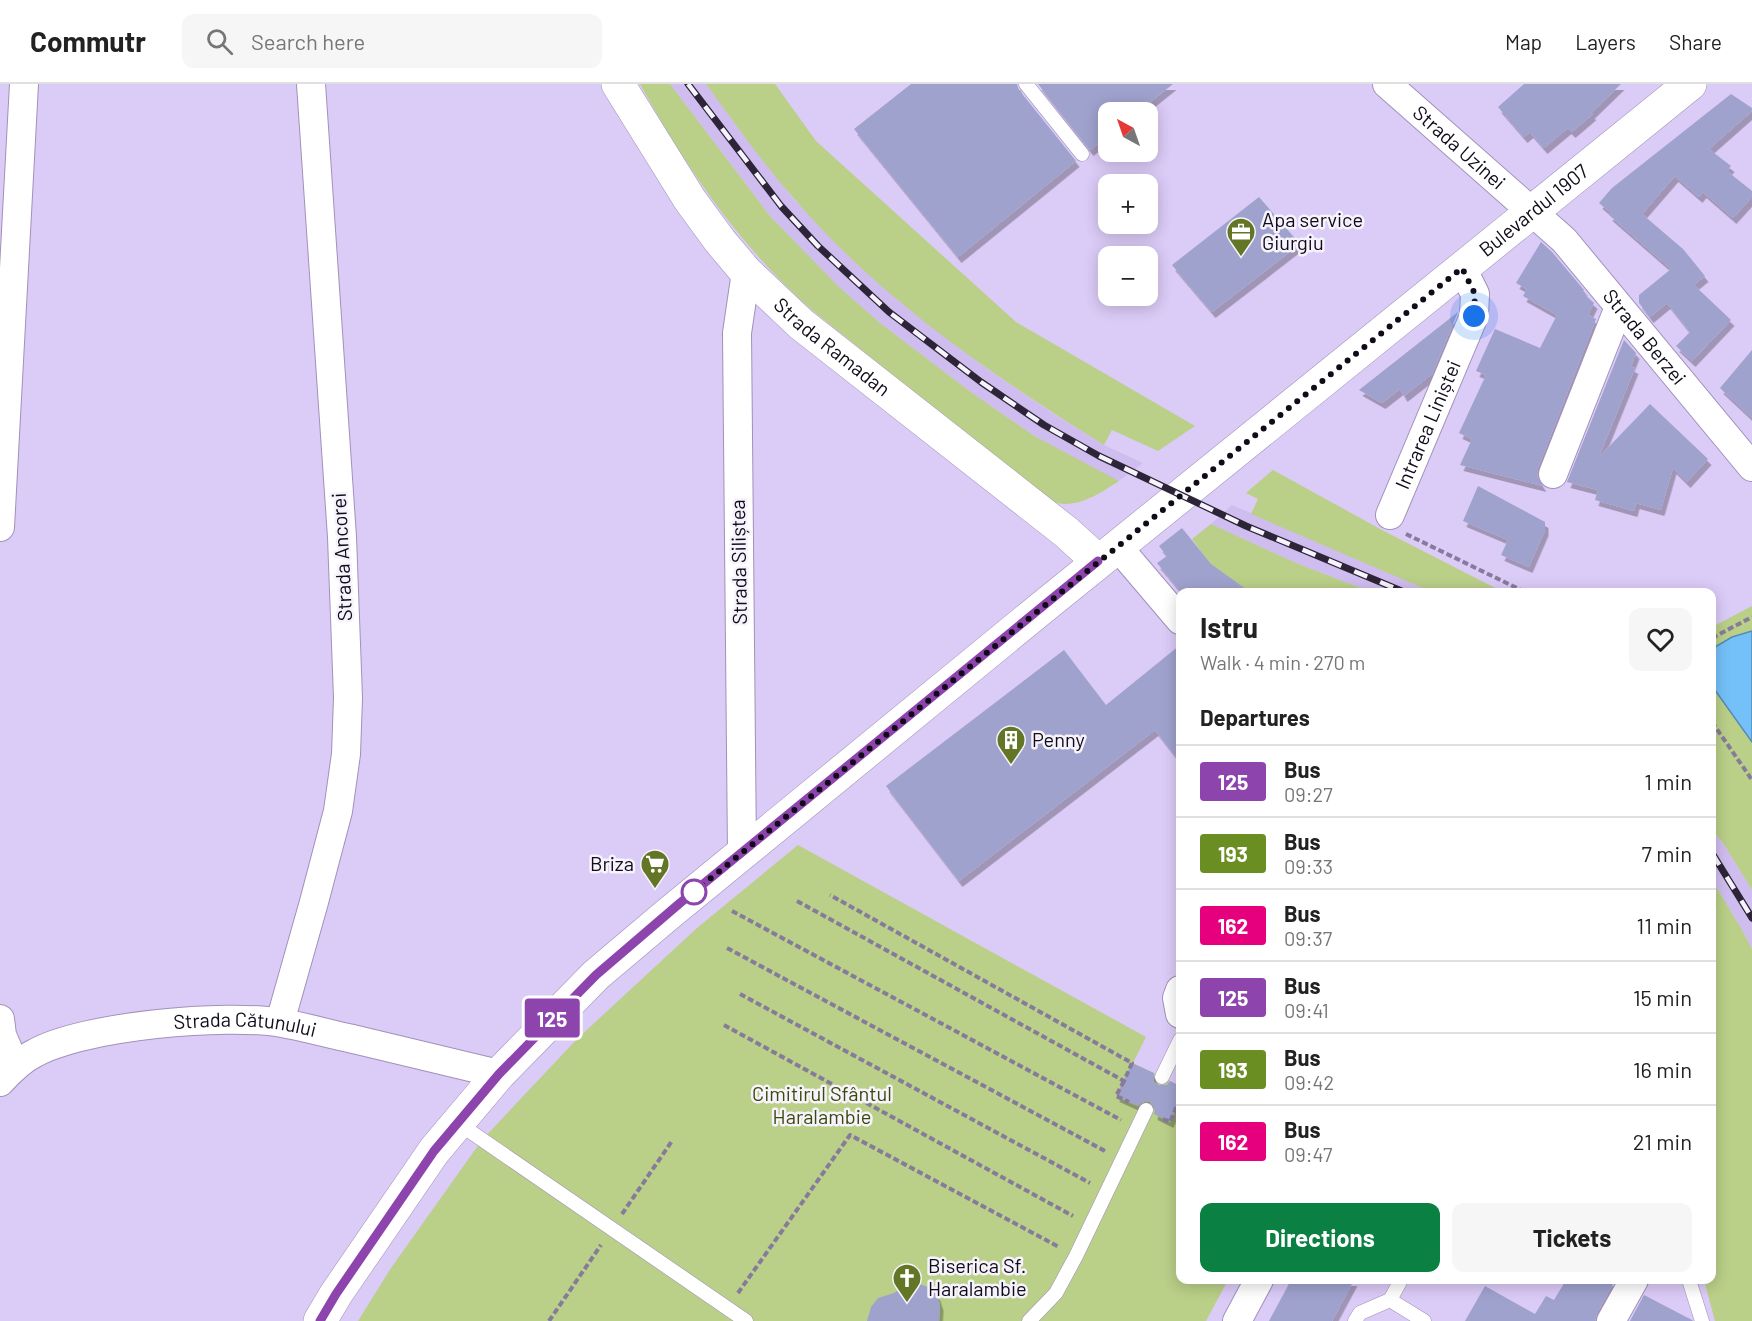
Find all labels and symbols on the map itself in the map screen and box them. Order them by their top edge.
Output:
street label: Strada Uzinei [1409,100,1511,194]
north arrow [1098,102,1158,162]
street label: Bulevardul 1907 [1474,158,1593,261]
place label: Apa service Giurgiu [1262,207,1363,254]
office icon: Apa service Giurgiu [1225,216,1257,258]
street label: Strada Berzei [1599,284,1692,389]
street label: Strada Ramadan [770,292,895,401]
your location [1459,301,1489,331]
street label: Intrarea Liniștei [1389,356,1465,492]
street label: Strada Ancorei [326,492,356,622]
street label: Strada Siliștea [725,499,751,625]
building icon: Penny [995,724,1027,766]
place label: Penny [1032,727,1085,751]
supermarket icon: Briza [639,848,671,890]
place label: Briza [590,851,634,875]
unlabelled marker [681,879,707,905]
line badge: 125 [518,998,586,1038]
street label: Strada Cătunului [172,1007,319,1041]
park label: Cimitirul Sfântul Haralambie [752,1081,892,1128]
place label: Biserica Sf. Haralambie [928,1253,1027,1300]
church icon: Biserica Sf. Haralambie [891,1262,923,1304]

